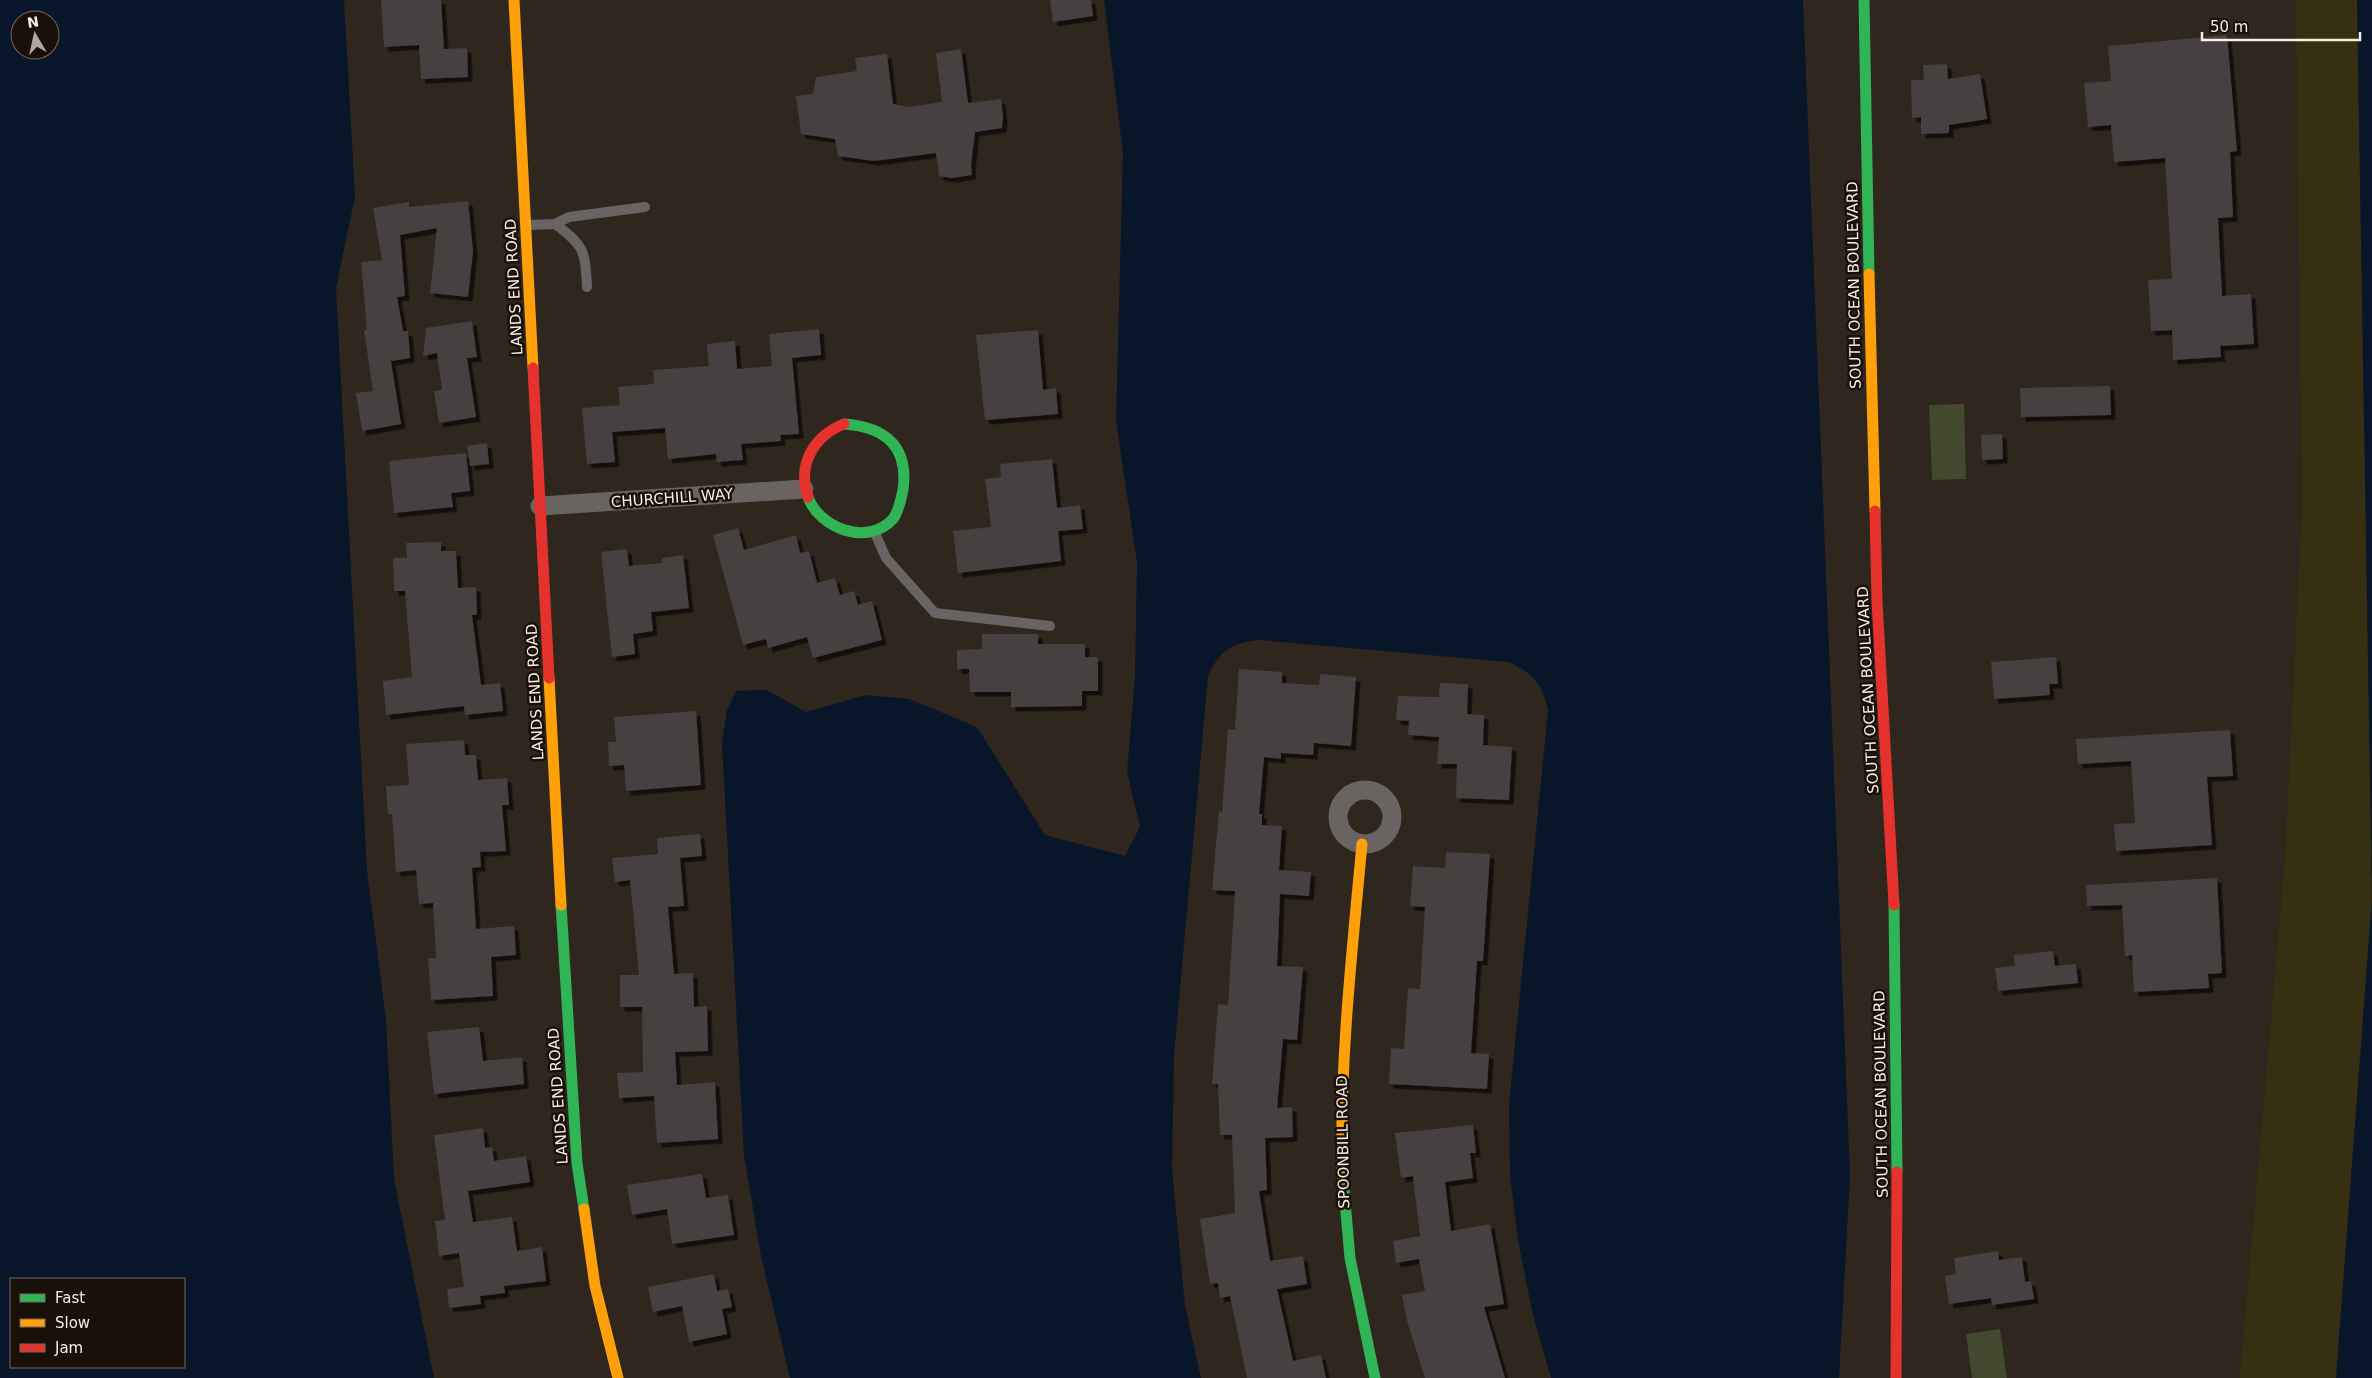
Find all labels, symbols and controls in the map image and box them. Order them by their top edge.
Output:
north arrow [10,10,60,60]
scale bar [2202,10,2360,42]
text: N [26,13,40,31]
text: 50 m [2210,18,2248,36]
street label: SOUTH OCEAN BOULEVARD [1843,181,1865,389]
street label: LANDS END ROAD [501,218,527,356]
street label: CHURCHILL WAY [610,485,734,511]
street label: SOUTH OCEAN BOULEVARD [1854,586,1882,794]
street label: LANDS END ROAD [522,623,548,761]
street label: SOUTH OCEAN BOULEVARD [1870,990,1892,1198]
street label: LANDS END ROAD [544,1027,572,1165]
street label: SPOONBILL ROAD [1333,1075,1353,1209]
legend [10,1278,185,1368]
text: Fast [55,1289,85,1307]
text: Slow [55,1314,90,1332]
text: Jam [54,1339,83,1357]

